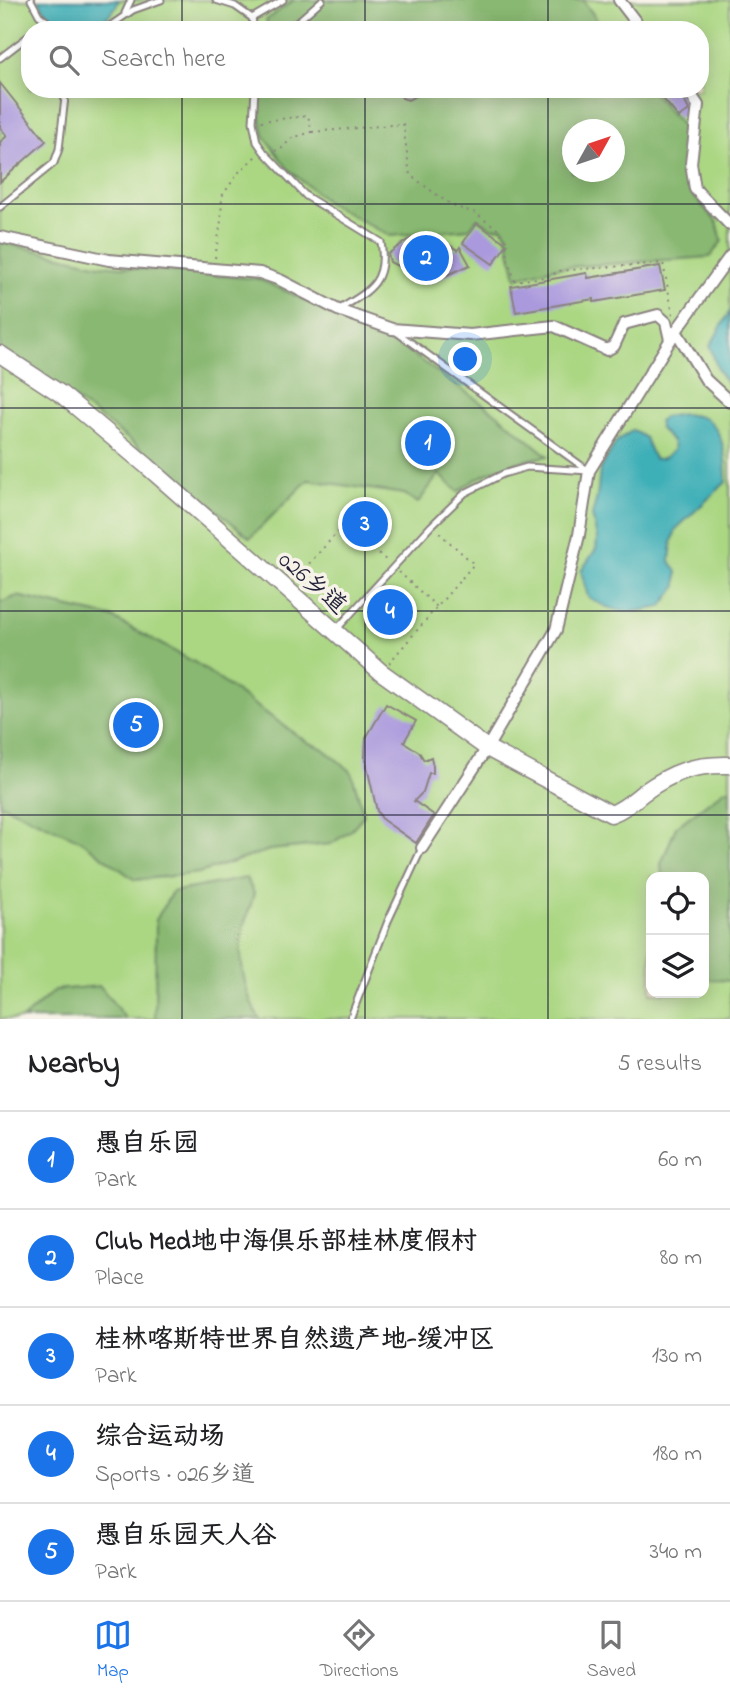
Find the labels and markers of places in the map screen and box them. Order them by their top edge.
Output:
pin: 2 [403,232,449,284]
pin: 1 [405,417,451,469]
pin: 3 [342,498,388,550]
pin: 4 [367,586,413,638]
pin: 5 [113,699,159,751]

